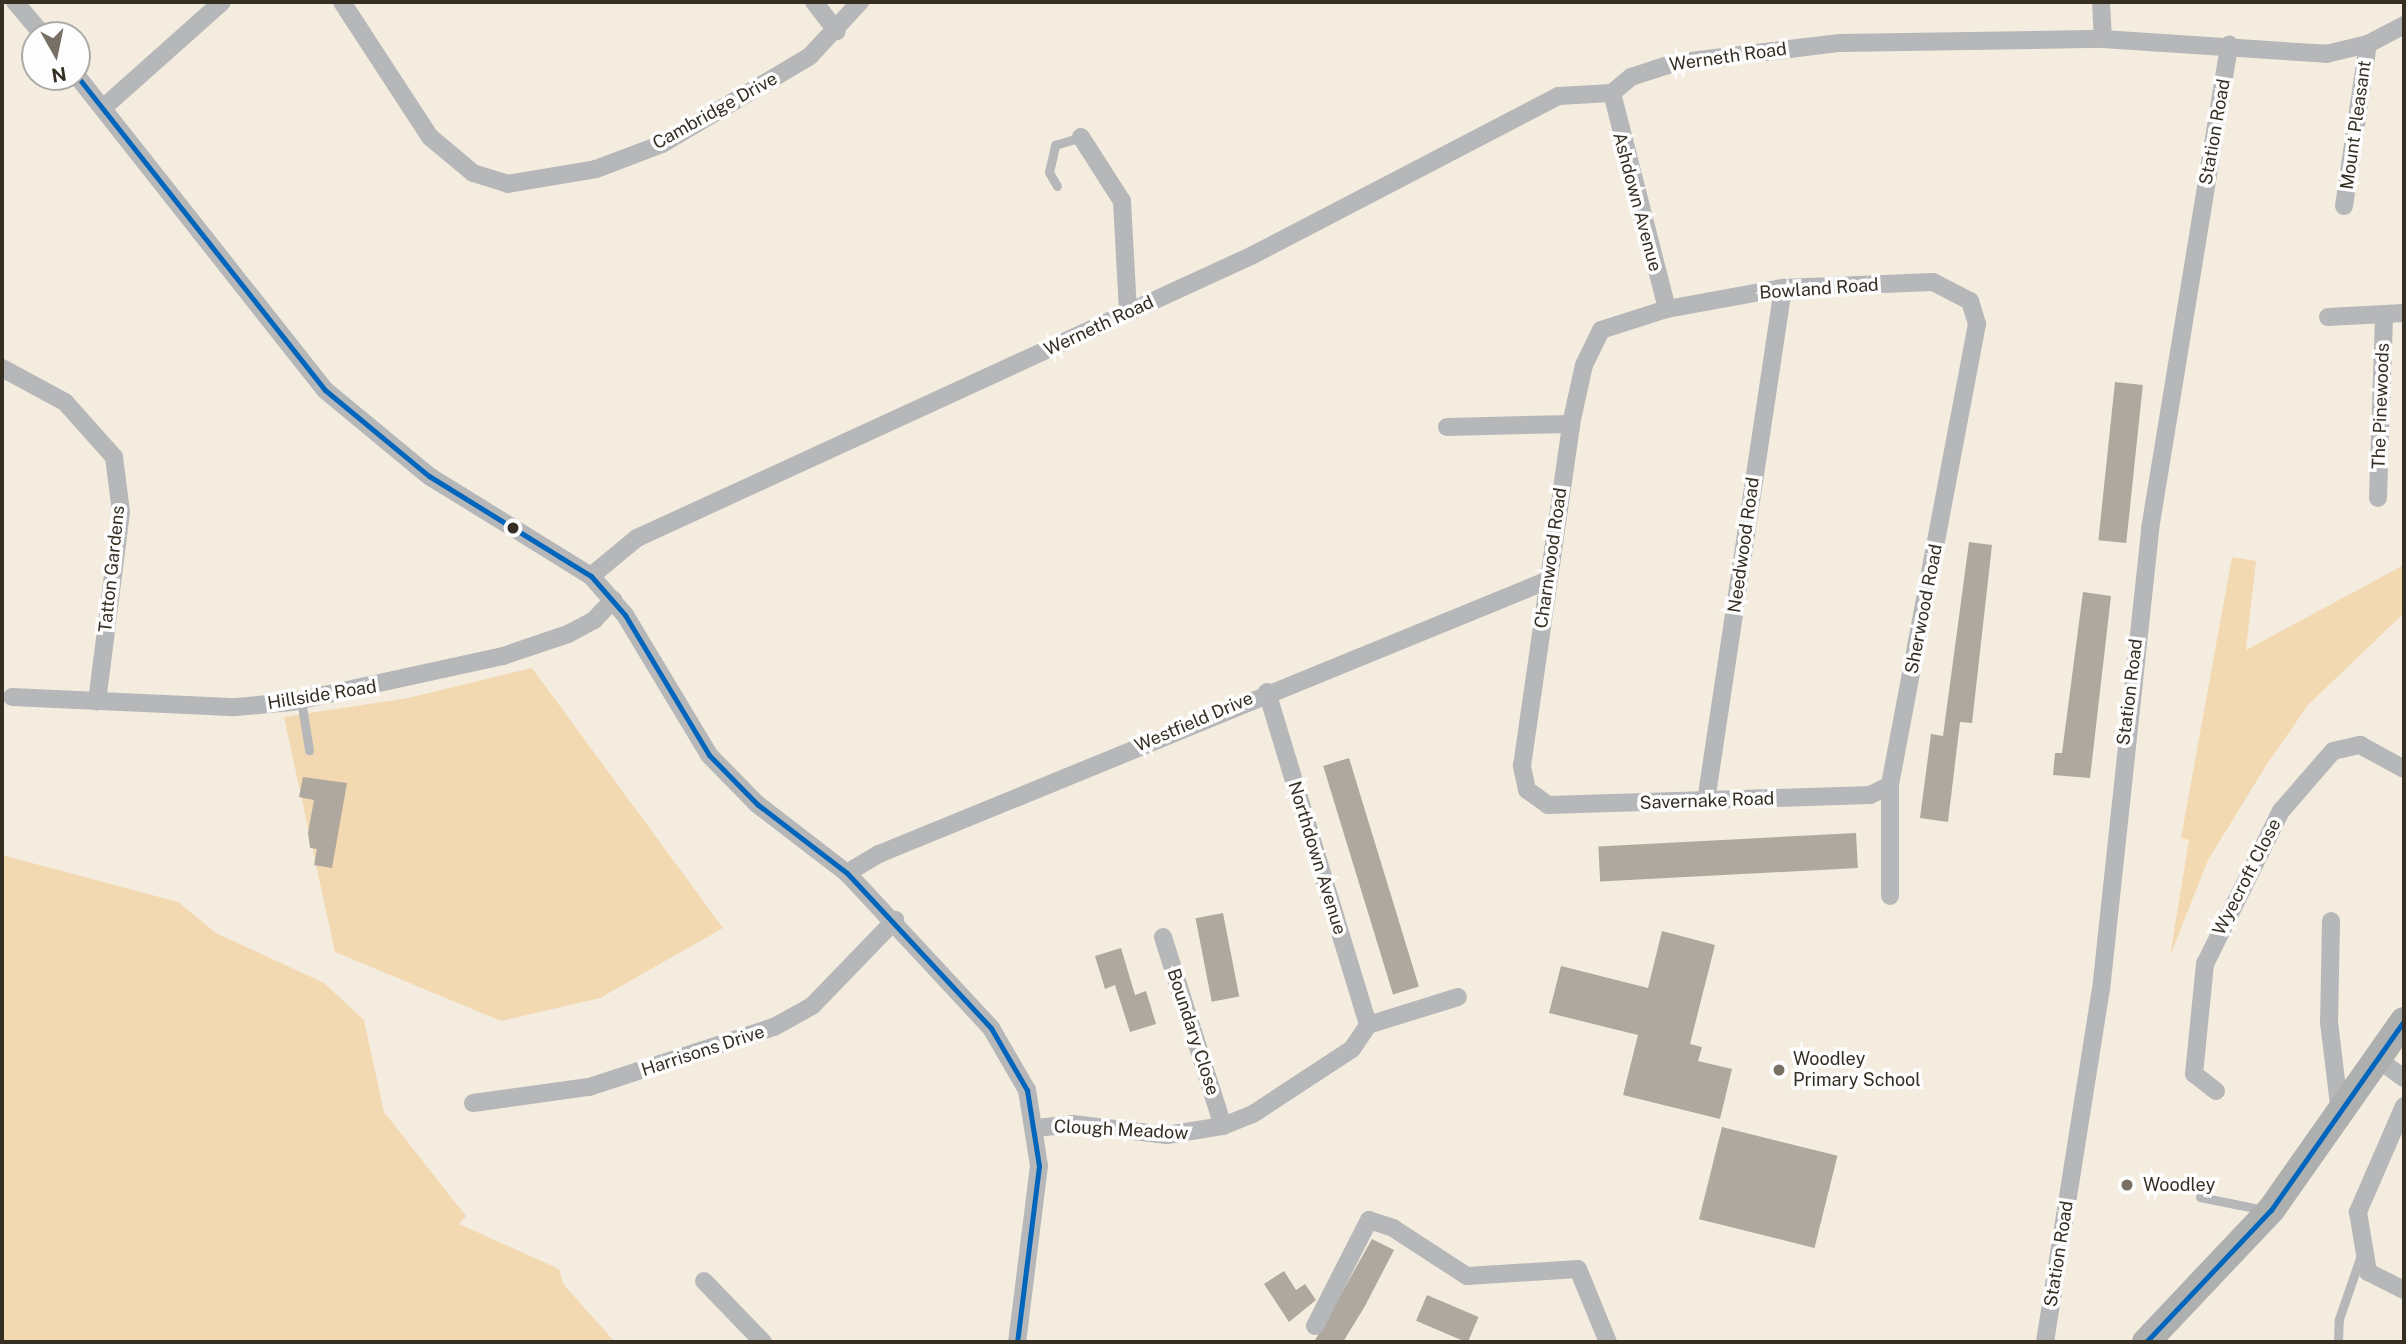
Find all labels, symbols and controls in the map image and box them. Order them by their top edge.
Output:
north arrow [21,21,91,91]
street label: Werneth Road [1668,38,1788,76]
street label: Mount Pleasant [2336,59,2376,191]
text: N [50,63,68,87]
street label: Cambridge Drive [649,68,781,154]
street label: Station Road [2195,77,2235,187]
street label: Ashdown Avenue [1608,130,1666,274]
street label: Bowland Road [1759,274,1879,304]
street label: Werneth Road [1041,291,1157,361]
street label: The Pinewoods [2368,343,2394,469]
street label: Needwood Road [1724,476,1764,614]
street label: Charnwood Road [1530,486,1572,630]
street label: Tatton Gardens [95,505,129,633]
unlabelled marker [506,521,520,535]
street label: Sherwood Road [1901,542,1947,676]
street label: Station Road [2113,637,2147,747]
street label: Hillside Road [266,676,378,714]
street label: Westfield Drive [1132,687,1256,757]
street label: Northdown Avenue [1283,779,1351,937]
street label: Savernake Road [1639,788,1775,814]
street label: Wyecroft Close [2208,815,2286,939]
street label: Boundary Close [1162,966,1224,1098]
street label: Harrisons Drive [639,1021,767,1081]
place label: Woodley Primary School [1793,1049,1921,1092]
marker: Woodley Primary School [1771,1062,1787,1078]
street label: Clough Meadow [1053,1116,1189,1144]
place label: Woodley [2143,1174,2215,1196]
marker: Woodley [2117,1175,2137,1195]
street label: Station Road [2040,1199,2078,1309]

